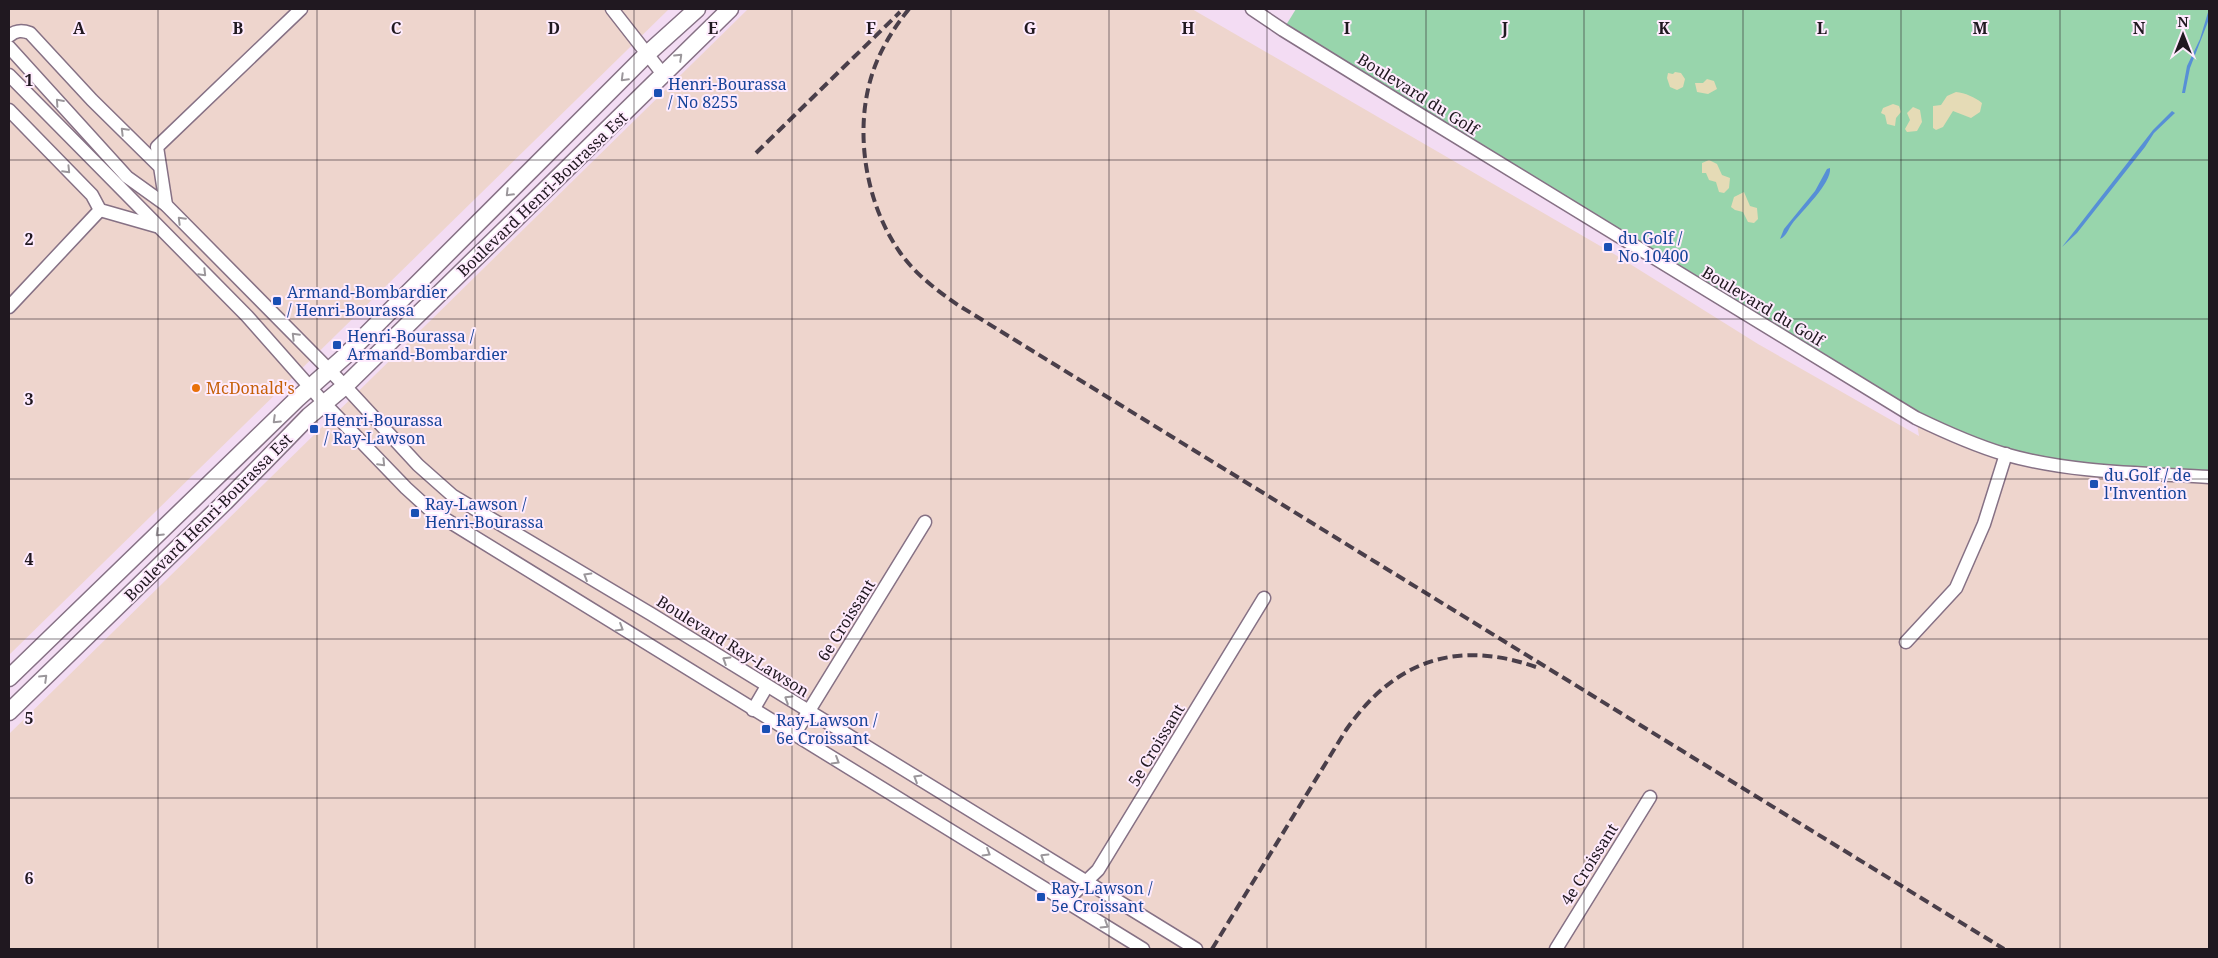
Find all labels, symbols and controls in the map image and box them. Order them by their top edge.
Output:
north arrow [2158,10,2208,60]
text: N [2177,12,2189,31]
text: A [73,17,86,39]
text: B [233,17,244,39]
text: C [391,17,402,39]
text: D [548,17,560,39]
text: E [708,17,718,39]
text: F [866,17,876,39]
text: G [1024,17,1036,39]
text: H [1181,17,1195,39]
text: I [1344,17,1350,39]
text: J [1501,17,1509,39]
text: K [1658,17,1670,39]
text: L [1817,17,1827,39]
text: M [1972,17,1988,39]
text: N [2133,17,2146,39]
street label: Boulevard du Golf [1353,48,1484,141]
one-way arrow [674,54,683,63]
text: 1 [24,69,34,91]
one-way arrow [620,72,629,81]
place label: Henri-Bourassa / No 8255 [668,73,787,113]
marker: Henri-Bourassa / No 8255 [652,87,664,99]
one-way arrow [56,98,65,107]
street label: Boulevard Henri-Bourassa Est [452,106,632,281]
one-way arrow [120,128,129,137]
one-way arrow [61,164,70,173]
one-way arrow [505,187,514,196]
one-way arrow [178,217,187,226]
place label: du Golf / No 10400 [1618,227,1688,267]
text: 2 [24,228,34,250]
marker: du Golf / No 10400 [1602,241,1614,253]
street label: Boulevard du Golf [1698,261,1830,352]
one-way arrow [197,267,206,276]
place label: Armand-Bombardier / Henri-Bourassa [287,281,448,321]
marker: Armand-Bombardier / Henri-Bourassa [271,295,283,307]
place label: Henri-Bourassa / Armand-Bombardier [347,325,508,365]
one-way arrow [292,333,301,342]
marker: Henri-Bourassa / Armand-Bombardier [331,339,343,351]
place label: McDonald's [206,377,295,399]
marker: McDonald's [190,382,202,394]
text: 3 [24,388,34,410]
place label: Henri-Bourassa / Ray-Lawson [324,409,443,449]
one-way arrow [272,414,281,423]
marker: Henri-Bourassa / Ray-Lawson [308,423,320,435]
street label: Boulevard Henri-Bourassa Est [119,428,297,606]
one-way arrow [376,458,385,467]
place label: du Golf / de l'Invention [2104,464,2191,504]
marker: du Golf / de l'Invention [2088,478,2100,490]
place label: Ray-Lawson / Henri-Bourassa [425,493,544,533]
marker: Ray-Lawson / Henri-Bourassa [409,507,421,519]
one-way arrow [155,527,164,536]
text: 4 [24,548,34,570]
one-way arrow [583,572,592,582]
street label: 6e Croissant [812,575,880,665]
street label: Boulevard Ray-Lawson [653,590,813,702]
one-way arrow [615,621,624,631]
one-way arrow [722,657,731,667]
one-way arrow [38,675,47,684]
one-way arrow [784,695,793,705]
street label: 5e Croissant [1123,699,1190,790]
text: 5 [24,707,34,729]
place label: Ray-Lawson / 6e Croissant [776,709,878,749]
marker: Ray-Lawson / 6e Croissant [760,723,772,735]
one-way arrow [830,754,839,764]
one-way arrow [913,774,922,784]
street label: 4e Croissant [1555,819,1623,909]
one-way arrow [981,847,990,856]
one-way arrow [1041,853,1050,863]
text: 6 [24,867,34,889]
place label: Ray-Lawson / 5e Croissant [1051,877,1153,917]
marker: Ray-Lawson / 5e Croissant [1035,891,1047,903]
one-way arrow [1099,919,1108,929]

